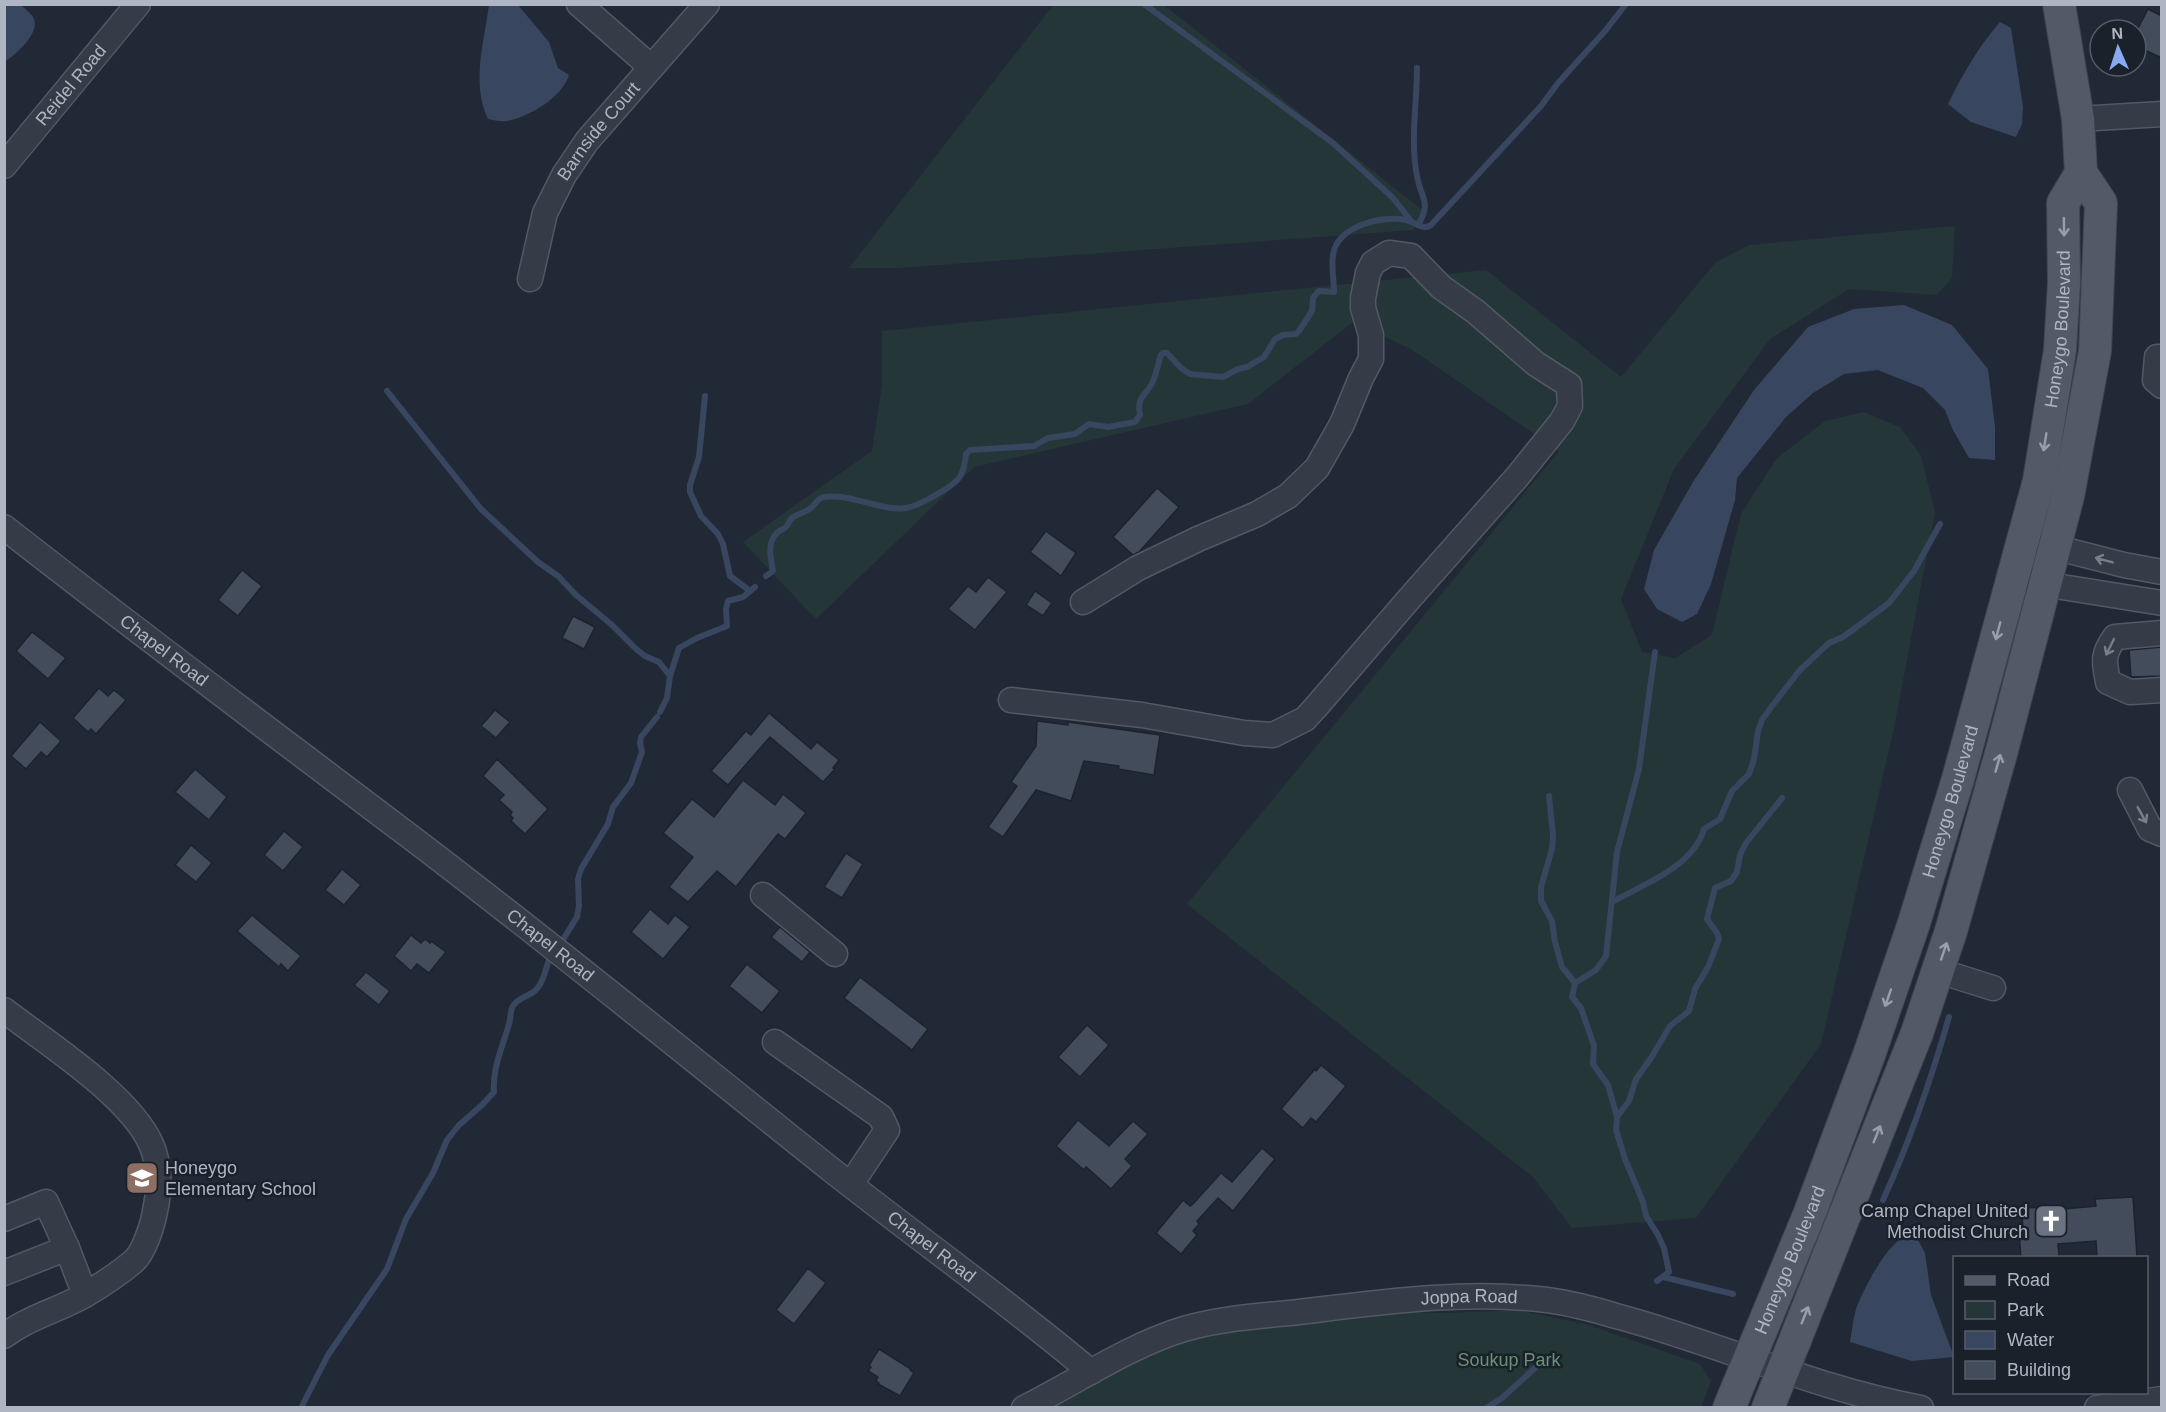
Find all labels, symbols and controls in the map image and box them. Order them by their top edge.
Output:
north arrow [2088,18,2148,78]
text: N [2111,25,2123,42]
street label: Reidel Road [32,41,110,130]
street label: Barnside Court [553,78,644,184]
one-way arrow [2058,216,2069,236]
street label: Honeygo Boulevard [2041,250,2074,409]
one-way arrow [2040,431,2051,451]
one-way arrow [2095,554,2114,565]
street label: Chapel Road [116,611,212,690]
one-way arrow [1992,621,2004,640]
one-way arrow [2103,637,2115,655]
street label: Honeygo Boulevard [1918,723,1982,880]
one-way arrow [1993,754,2004,773]
one-way arrow [2136,806,2148,823]
street label: Chapel Road [503,905,598,986]
one-way arrow [1940,942,1951,961]
one-way arrow [1882,988,1893,1007]
one-way arrow [1872,1125,1883,1143]
place label: Honeygo Elementary School [165,1158,316,1199]
school or university icon: Honeygo Elementary School [124,1160,160,1196]
street label: Honeygo Boulevard [1751,1183,1829,1337]
place label: Camp Chapel United Methodist Church [1861,1201,2028,1242]
church icon: Camp Chapel United Methodist Church [2033,1203,2069,1239]
street label: Chapel Road [883,1207,979,1286]
legend [1953,1256,2148,1394]
text: Road [2007,1270,2050,1290]
street label: Joppa Road [1420,1286,1518,1309]
text: Park [2007,1300,2045,1320]
one-way arrow [1800,1306,1811,1325]
text: Water [2007,1330,2054,1350]
park label: Soukup Park [1457,1350,1562,1370]
text: Building [2007,1360,2071,1380]

